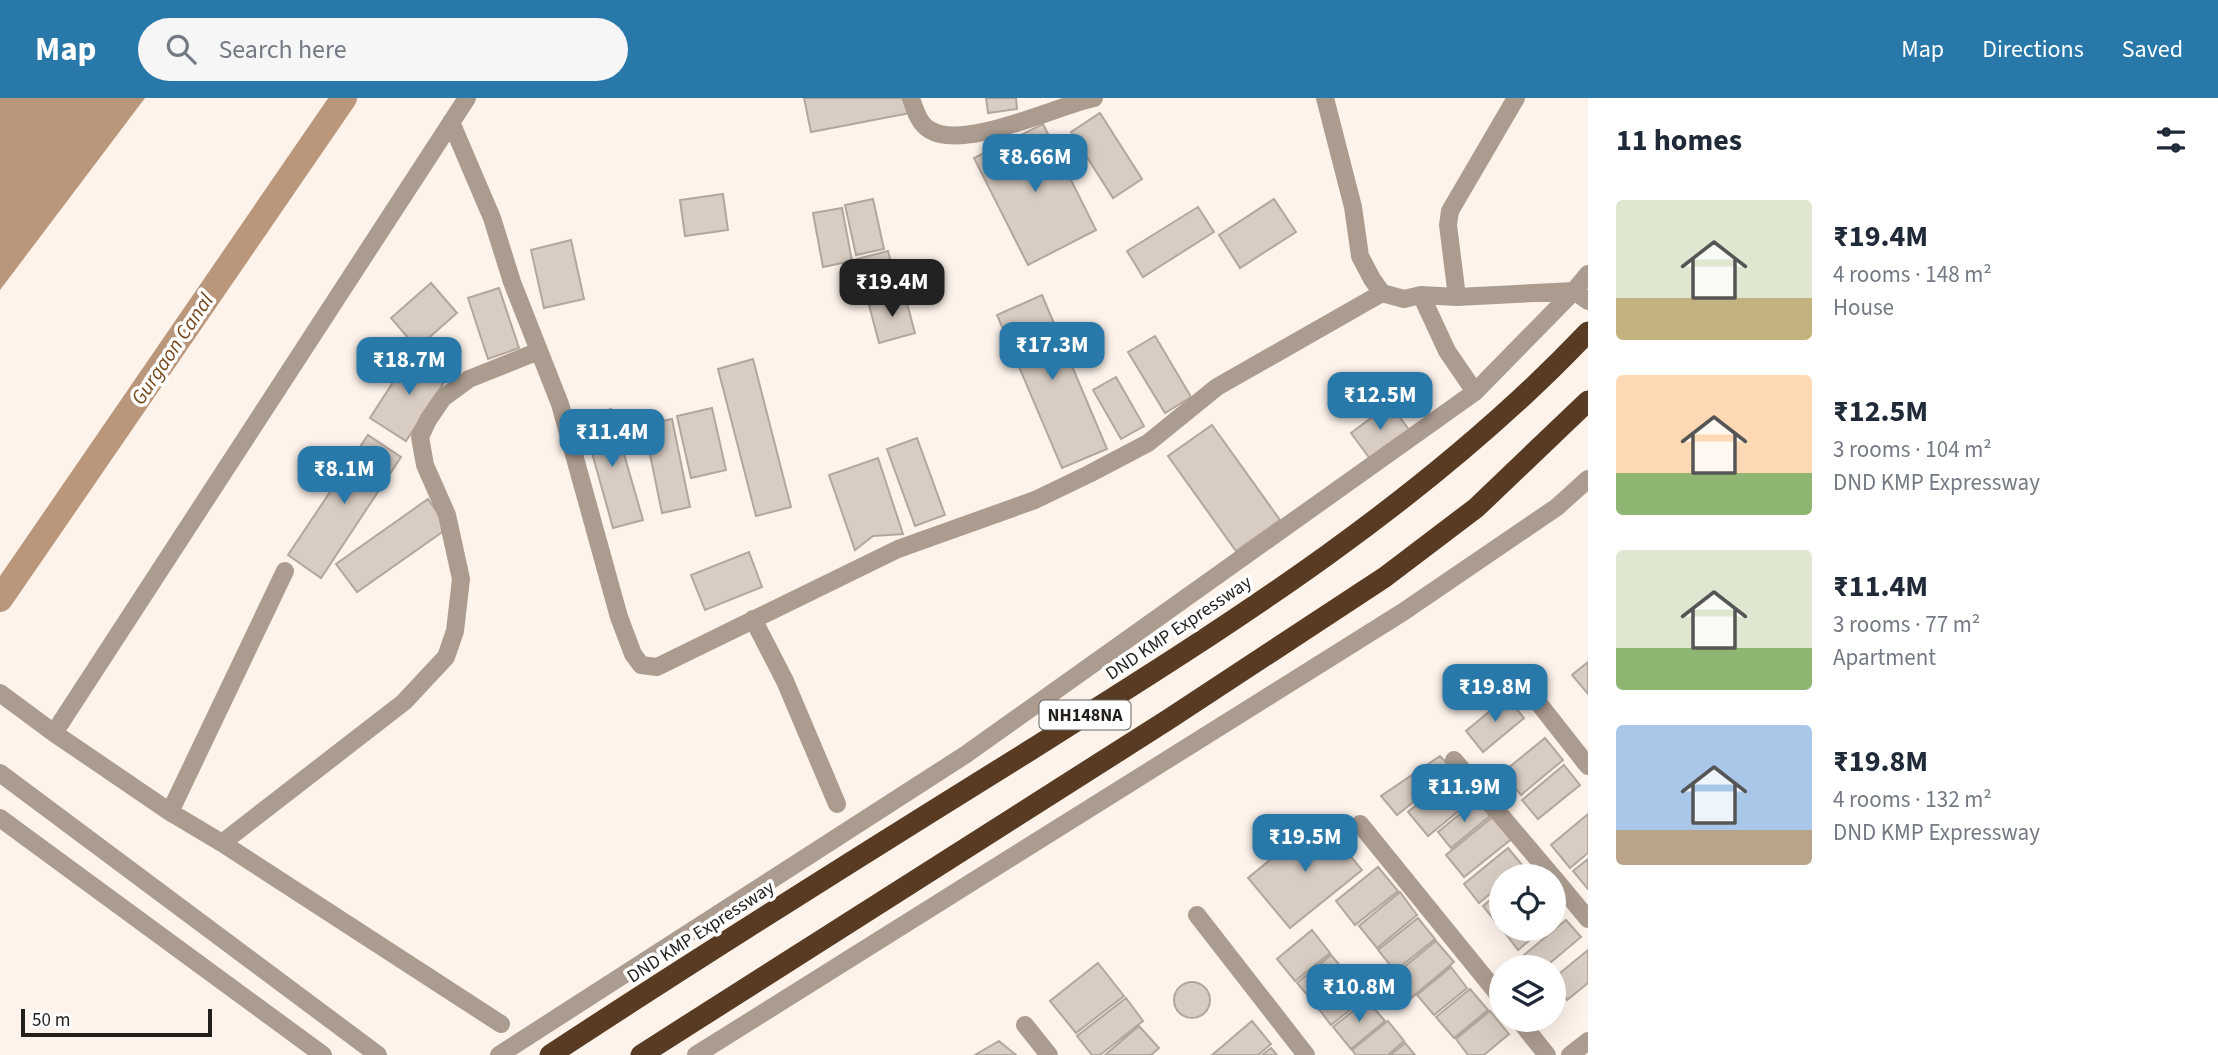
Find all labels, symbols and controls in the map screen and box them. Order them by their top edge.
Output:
search box [138,18,628,81]
text: Map [35,26,96,73]
icon: search [162,30,200,68]
text: Search here [218,31,347,68]
text: Map [1901,32,1944,67]
text: Directions [1982,32,2084,67]
text: Saved [2122,32,2183,67]
text: 11 homes [1616,119,1742,162]
icon: filters [2152,121,2190,159]
pin: ₹8.66M [978,134,1092,194]
text: ₹8.66M [998,140,1072,173]
text: ₹19.4M [1833,215,1928,258]
icon: home [1672,228,1756,312]
text: 4 rooms · 148 m² [1833,258,1992,291]
pin: ₹19.4M [835,260,949,319]
text: ₹19.4M [855,265,929,298]
water label: Gurgaon Canal [124,286,221,411]
text: House [1833,291,1894,324]
pin: ₹17.3M [995,322,1109,382]
text: ₹17.3M [1015,328,1089,361]
pin: ₹18.7M [352,338,466,397]
text: ₹18.7M [372,343,446,376]
pin: ₹12.5M [1323,372,1437,432]
text: ₹12.5M [1343,378,1417,411]
text: ₹12.5M [1833,390,1928,433]
icon: home [1672,403,1756,487]
pin: ₹11.4M [555,410,669,469]
text: ₹11.4M [575,415,649,448]
text: 3 rooms · 104 m² [1833,433,1992,466]
pin: ₹8.1M [295,446,393,506]
text: ₹8.1M [314,452,374,485]
text: DND KMP Expressway [1833,466,2040,499]
text: ₹11.4M [1833,565,1928,608]
street label: DND KMP Expressway [1100,569,1257,687]
icon: home [1672,578,1756,662]
text: 3 rooms · 77 m² [1833,608,1980,641]
text: Apartment [1833,641,1936,674]
pin: ₹19.8M [1438,664,1552,724]
text: ₹19.8M [1458,670,1532,703]
road number: NH148NA [1040,700,1130,730]
text: ₹19.8M [1833,740,1928,783]
icon: home [1672,753,1756,837]
pin: ₹11.9M [1407,764,1521,824]
text: ₹11.9M [1427,770,1501,803]
text: 4 rooms · 132 m² [1833,783,1992,816]
pin: ₹19.5M [1248,814,1362,874]
text: DND KMP Expressway [1833,816,2040,849]
text: ₹19.5M [1268,820,1342,853]
map controls [1489,864,1566,1032]
button: locate [1489,864,1566,941]
street label: DND KMP Expressway [622,874,780,990]
button: layers [1489,955,1566,1032]
pin: ₹10.8M [1302,964,1416,1024]
text: ₹10.8M [1322,970,1396,1003]
scale bar [21,1006,212,1038]
text: 50 m [32,1007,70,1034]

